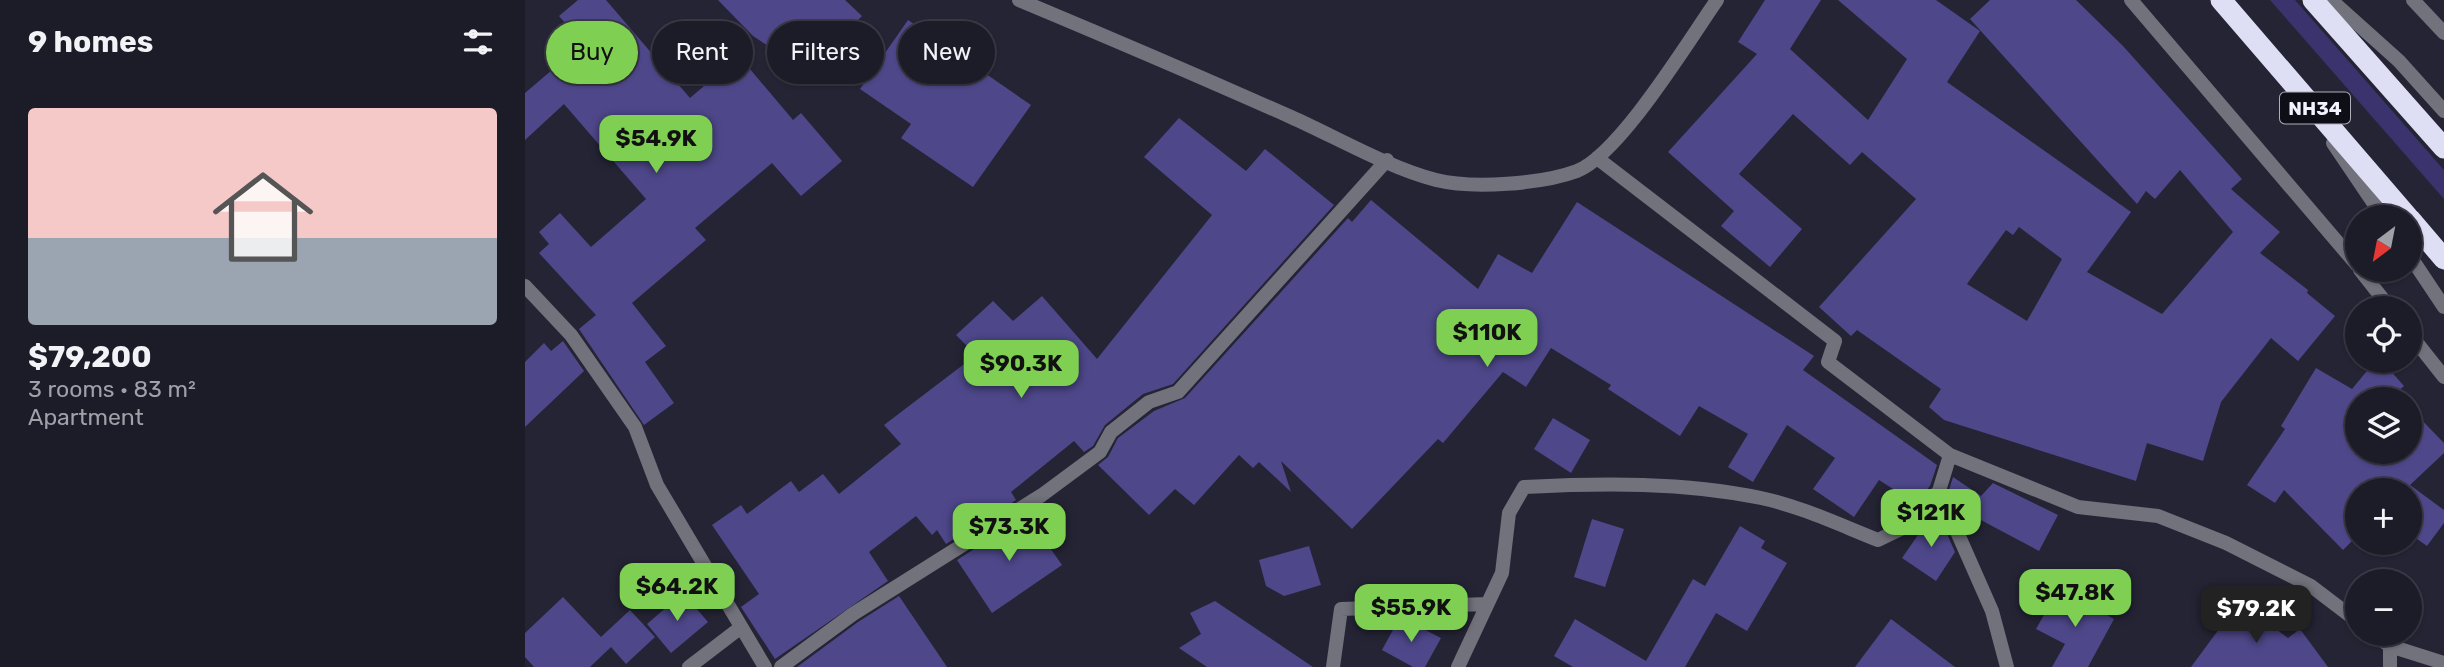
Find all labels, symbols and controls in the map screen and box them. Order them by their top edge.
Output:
chip: Buy [546,21,638,84]
chip: Rent [652,21,753,84]
chip: Filters [767,21,884,84]
chip: New [898,21,995,84]
icon: filters [459,23,497,61]
text: 9 homes [28,24,153,60]
road number: NH34 [2280,92,2350,124]
pin: $54.9K [599,116,713,175]
text: $54.9K [615,124,697,152]
icon: home [200,154,326,280]
north arrow [2345,205,2422,282]
map controls [2345,205,2422,646]
button: locate [2345,296,2422,373]
pin: $110K [1438,310,1536,369]
text: $110K [1452,318,1522,346]
text: $79,200 [28,339,152,375]
pin: $90.3K [964,340,1078,400]
text: $90.3K [980,349,1062,377]
text: 3 rooms · 83 m² [28,375,196,403]
button: layers [2345,387,2422,464]
text: Apartment [28,403,144,431]
button: + [2345,478,2422,555]
pin: $121K [1882,490,1980,549]
text: $121K [1897,498,1965,526]
pin: $73.3K [952,504,1066,563]
text: $73.3K [969,512,1049,540]
pin: $64.2K [620,564,734,623]
button: − [2345,569,2422,646]
pin: $47.8K [2018,570,2132,629]
text: $64.2K [636,572,718,600]
text: $47.8K [2035,578,2115,606]
pin: $55.9K [1354,584,1468,644]
pin: $79.2K [2199,586,2313,645]
text: $55.9K [1371,593,1451,621]
text: $79.2K [2217,594,2295,622]

